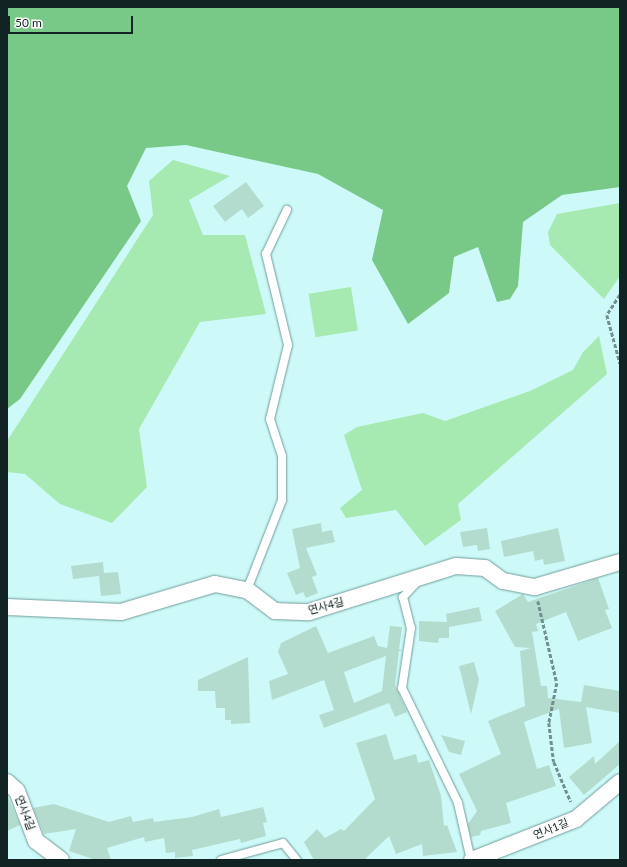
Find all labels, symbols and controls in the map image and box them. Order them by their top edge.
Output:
scale bar [10,8,135,34]
text: 50 m [15,15,42,30]
street label: 연사4길 [307,595,345,617]
street label: 연사4길 [12,793,38,833]
street label: 연사1길 [531,816,571,842]

